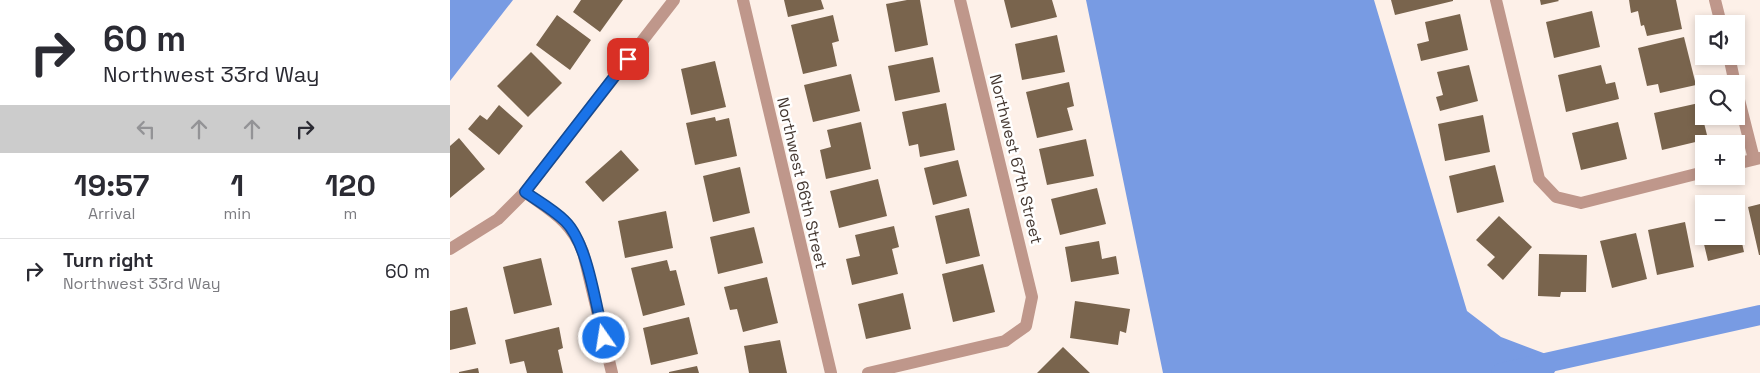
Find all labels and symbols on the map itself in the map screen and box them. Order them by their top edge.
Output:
pin [607,38,649,80]
street label: Northwest 67th Street [985,72,1047,246]
street label: Northwest 66th Street [772,95,832,271]
position arrow [577,311,629,363]

